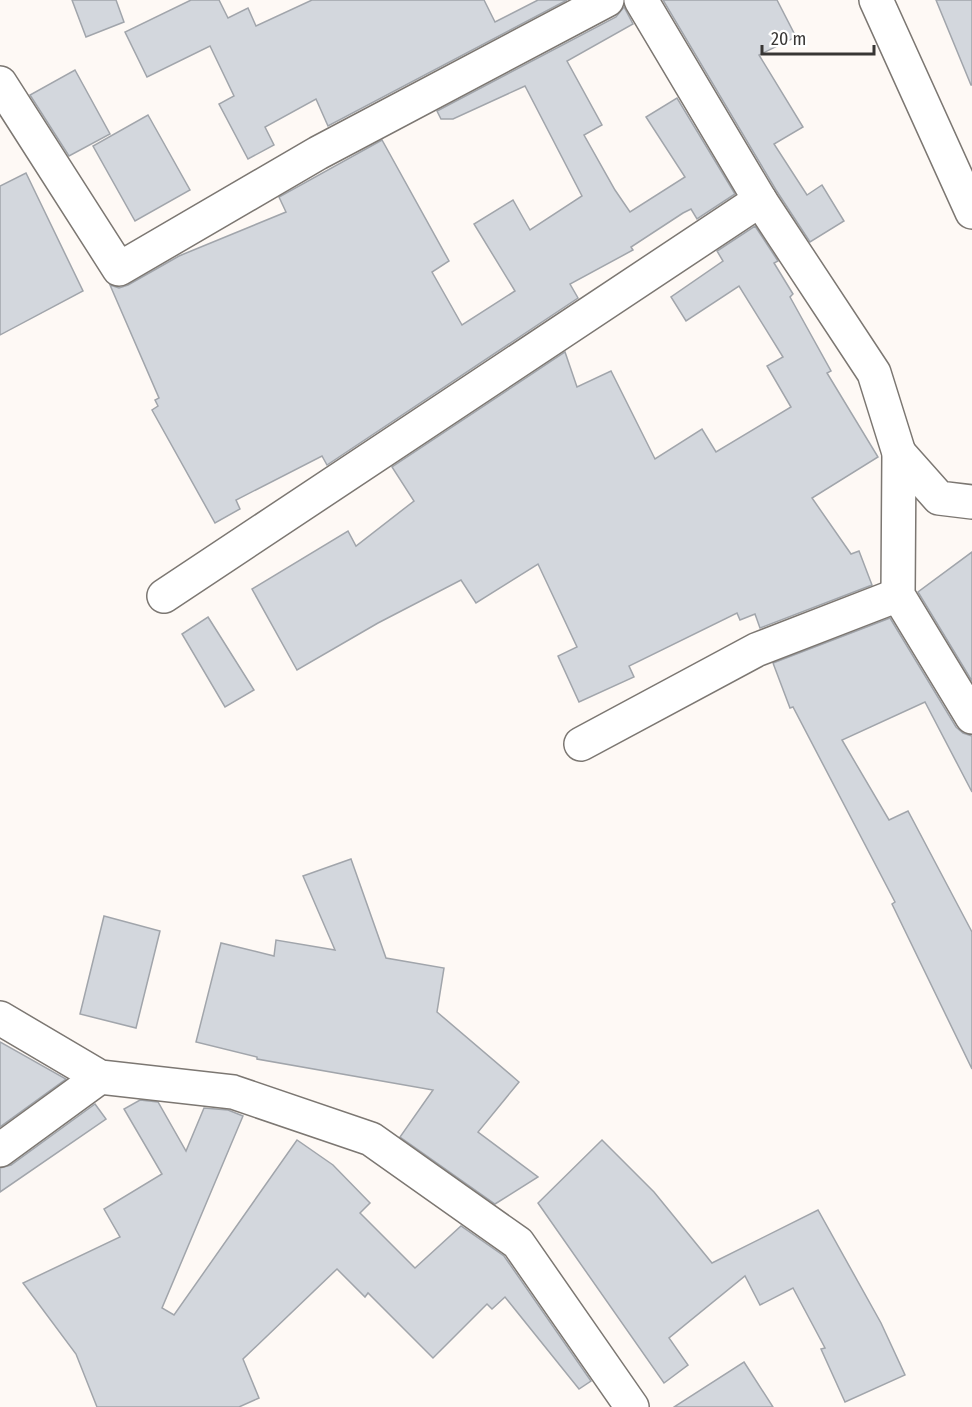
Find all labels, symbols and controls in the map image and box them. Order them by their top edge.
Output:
scale bar [762,18,874,56]
text: 20 m [771,28,806,50]

